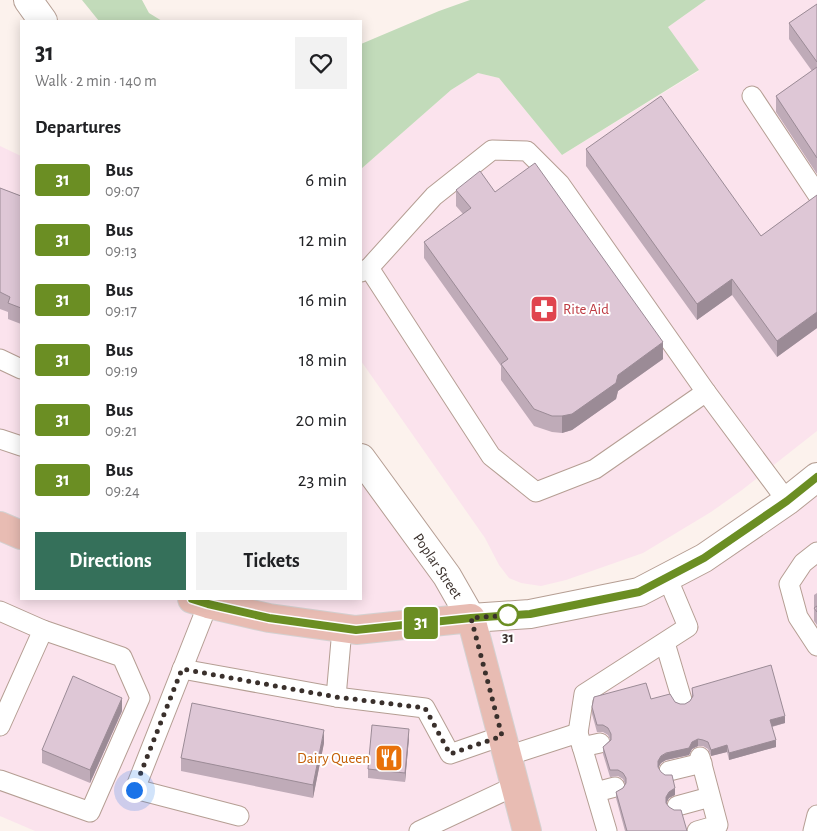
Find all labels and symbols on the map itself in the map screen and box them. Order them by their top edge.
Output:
pharmacy icon: Rite Aid [529,294,559,324]
place label: Rite Aid [563,302,609,317]
street label: Poplar Street [410,531,465,602]
marker: 31 [497,604,519,626]
line badge: 31 [398,607,444,639]
place label: 31 [502,630,514,645]
restaurant icon: Dairy Queen [374,743,404,773]
place label: Dairy Queen [297,751,370,766]
your location [122,778,147,803]

